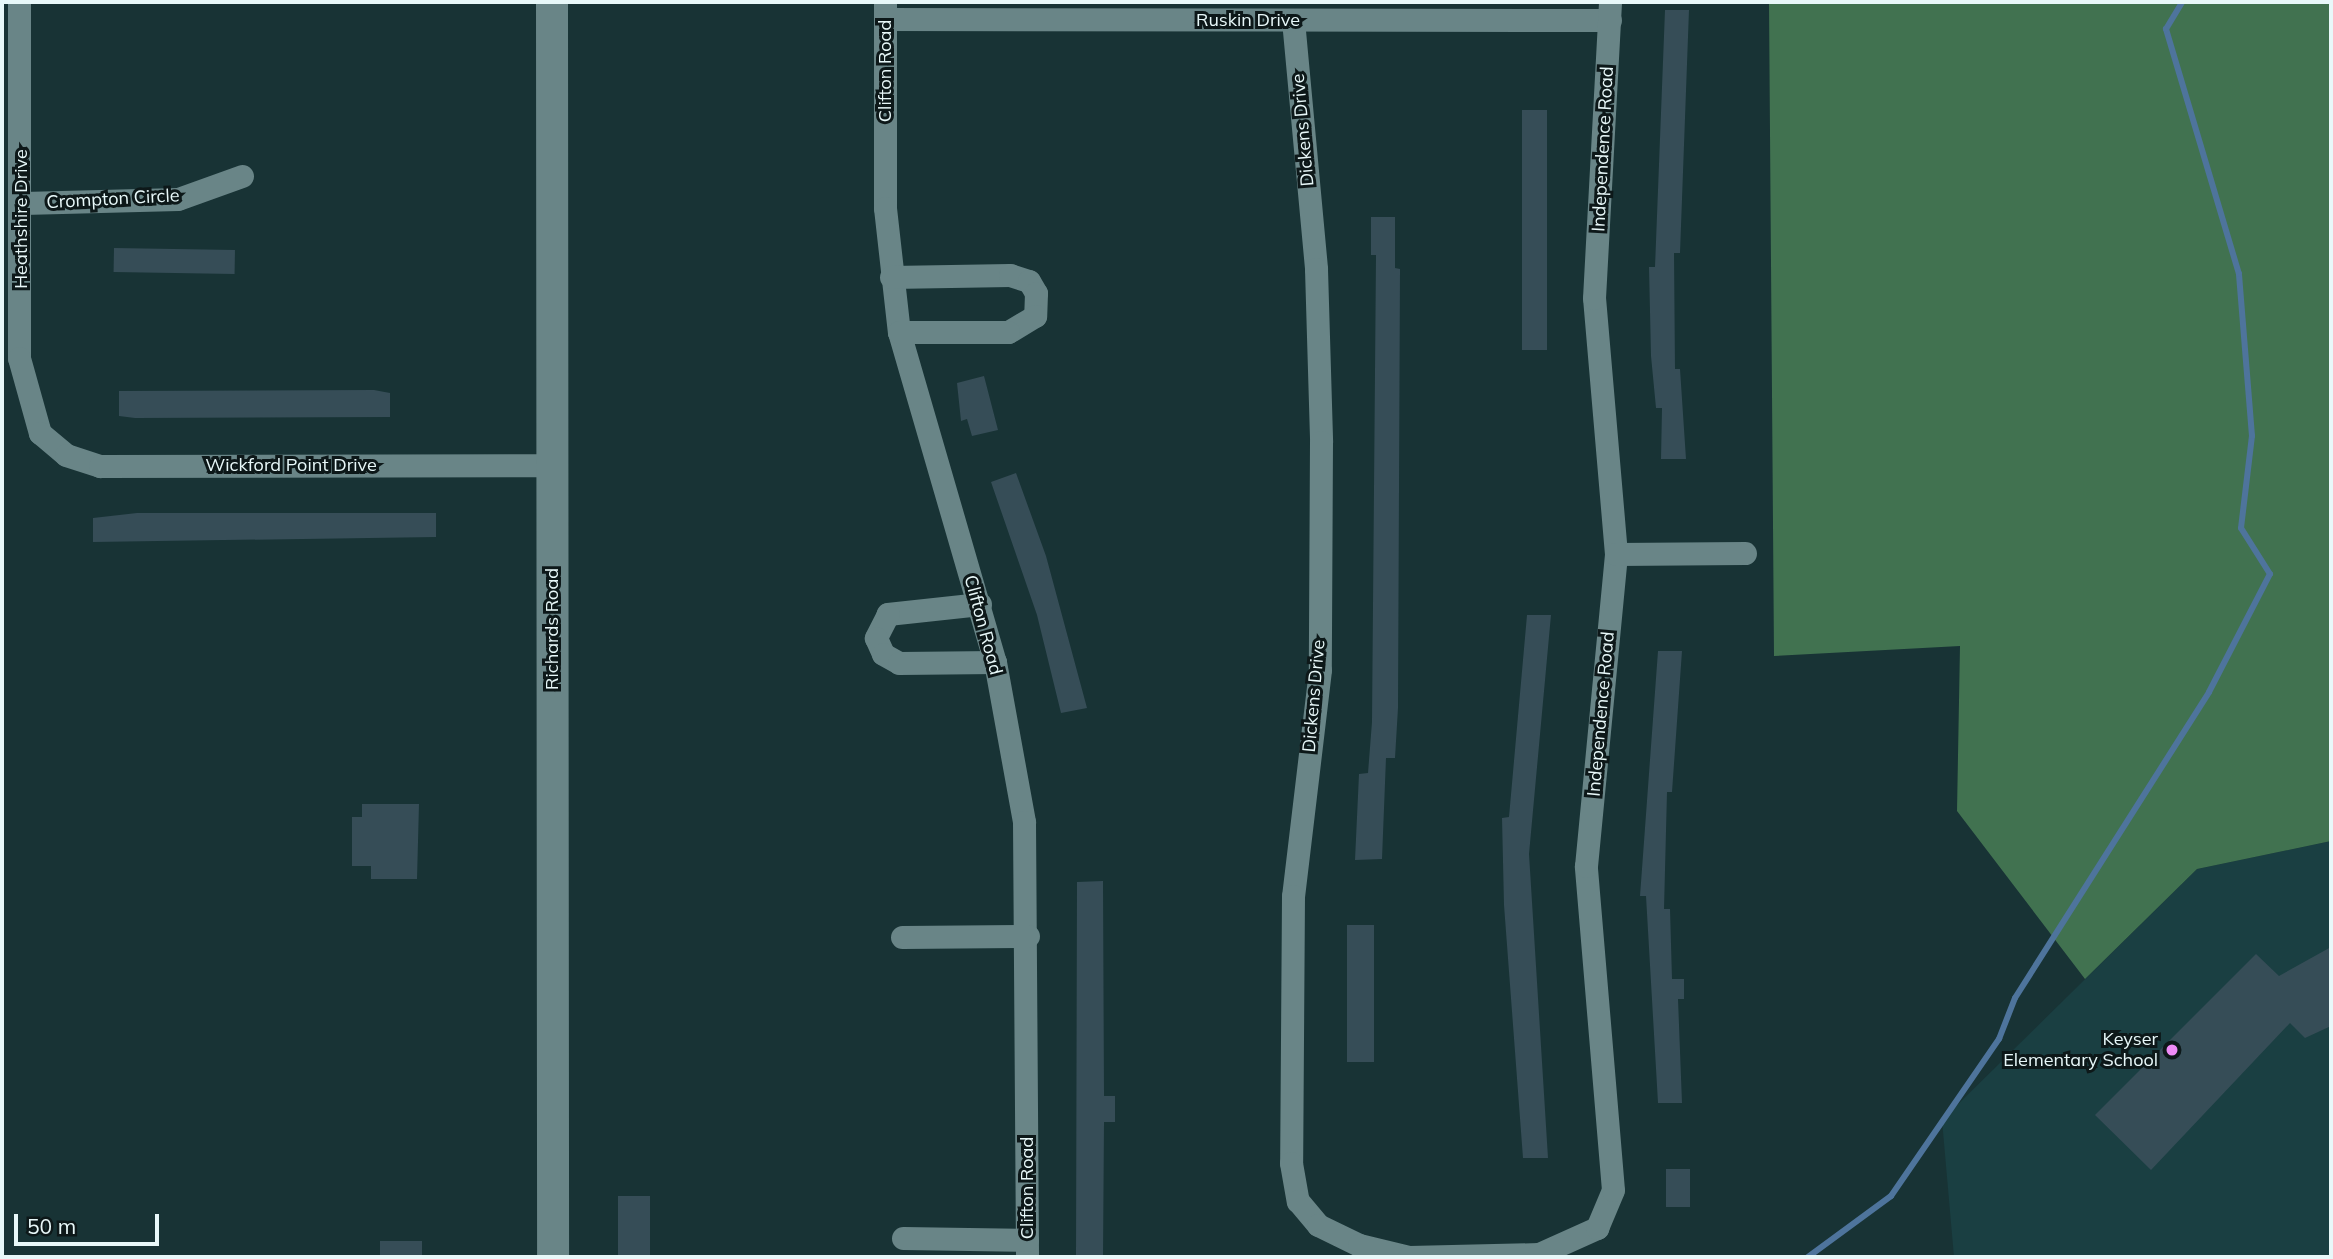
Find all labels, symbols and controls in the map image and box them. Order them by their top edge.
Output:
street label: Ruskin Drive [1196,9,1300,31]
street label: Clifton Road [874,20,896,122]
street label: Independence Road [1588,66,1618,232]
street label: Dickens Drive [1287,73,1319,187]
street label: Heathshire Drive [10,149,32,289]
street label: Crompton Circle [46,185,180,213]
street label: Wickford Point Drive [205,454,377,476]
street label: Richards Road [541,568,563,690]
street label: Clifton Road [959,573,1007,677]
street label: Independence Road [1583,631,1619,797]
street label: Dickens Drive [1298,639,1330,753]
place label: Keyser Elementary School [2003,1029,2158,1072]
marker: Keyser Elementary School [2164,1042,2180,1058]
street label: Clifton Road [1016,1137,1038,1239]
scale bar [18,1200,163,1244]
text: 50 m [27,1213,76,1239]

